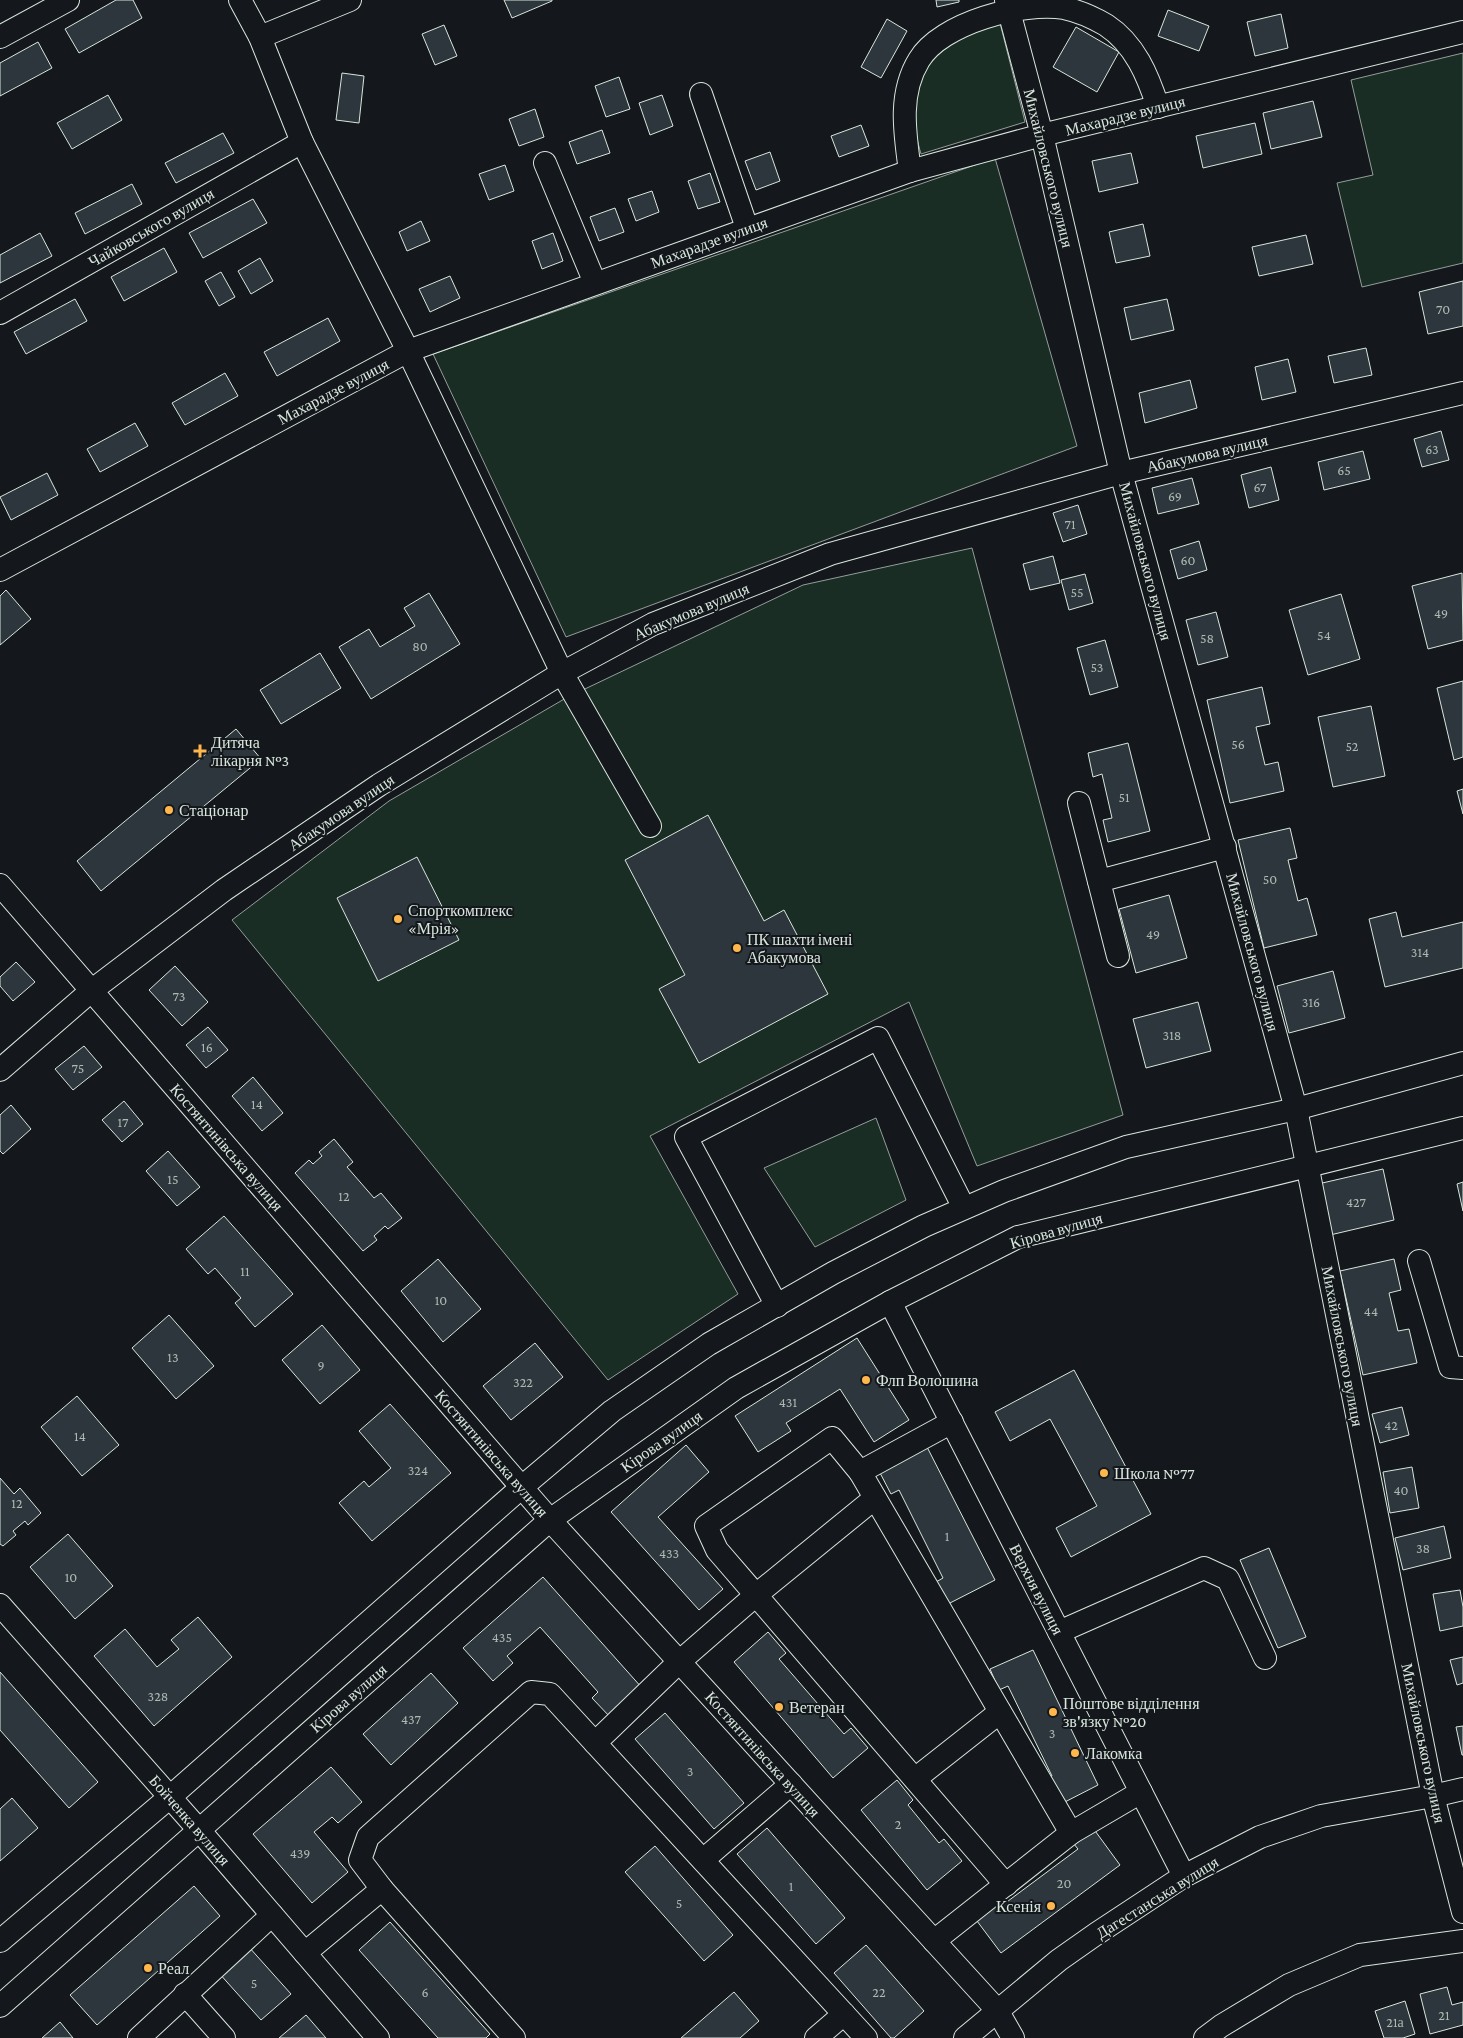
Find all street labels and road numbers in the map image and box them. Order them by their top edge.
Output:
street label: Михайловського вулиця [1020,87,1077,250]
street label: Махарадзе вулиця [1063,92,1188,140]
street label: Чайковського вулиця [86,184,218,271]
street label: Махарадзе вулиця [649,213,771,272]
street label: Махарадзе вулиця [275,355,392,429]
street label: Абакумова вулиця [1145,431,1270,477]
street label: Михайловського вулиця [1115,480,1175,643]
street label: Абакумова вулиця [631,579,752,644]
street label: Абакумова вулиця [285,770,398,855]
street label: Михайловського вулиця [1222,871,1282,1034]
street label: Костянтинівська вулиця [166,1080,287,1216]
street label: Кірова вулиця [1008,1209,1105,1253]
street label: Михайловського вулиця [1318,1264,1367,1429]
street label: Костянтинівська вулиця [431,1386,552,1522]
street label: Кірова вулиця [617,1407,706,1477]
street label: Верхня вулиця [1006,1541,1067,1638]
street label: Кірова вулиця [307,1660,391,1737]
street label: Михайловського вулиця [1397,1662,1449,1825]
street label: Костянтинівська вулиця [701,1688,824,1822]
street label: Бойченка вулиця [145,1772,234,1870]
street label: Дагестанська вулиця [1093,1853,1222,1943]

